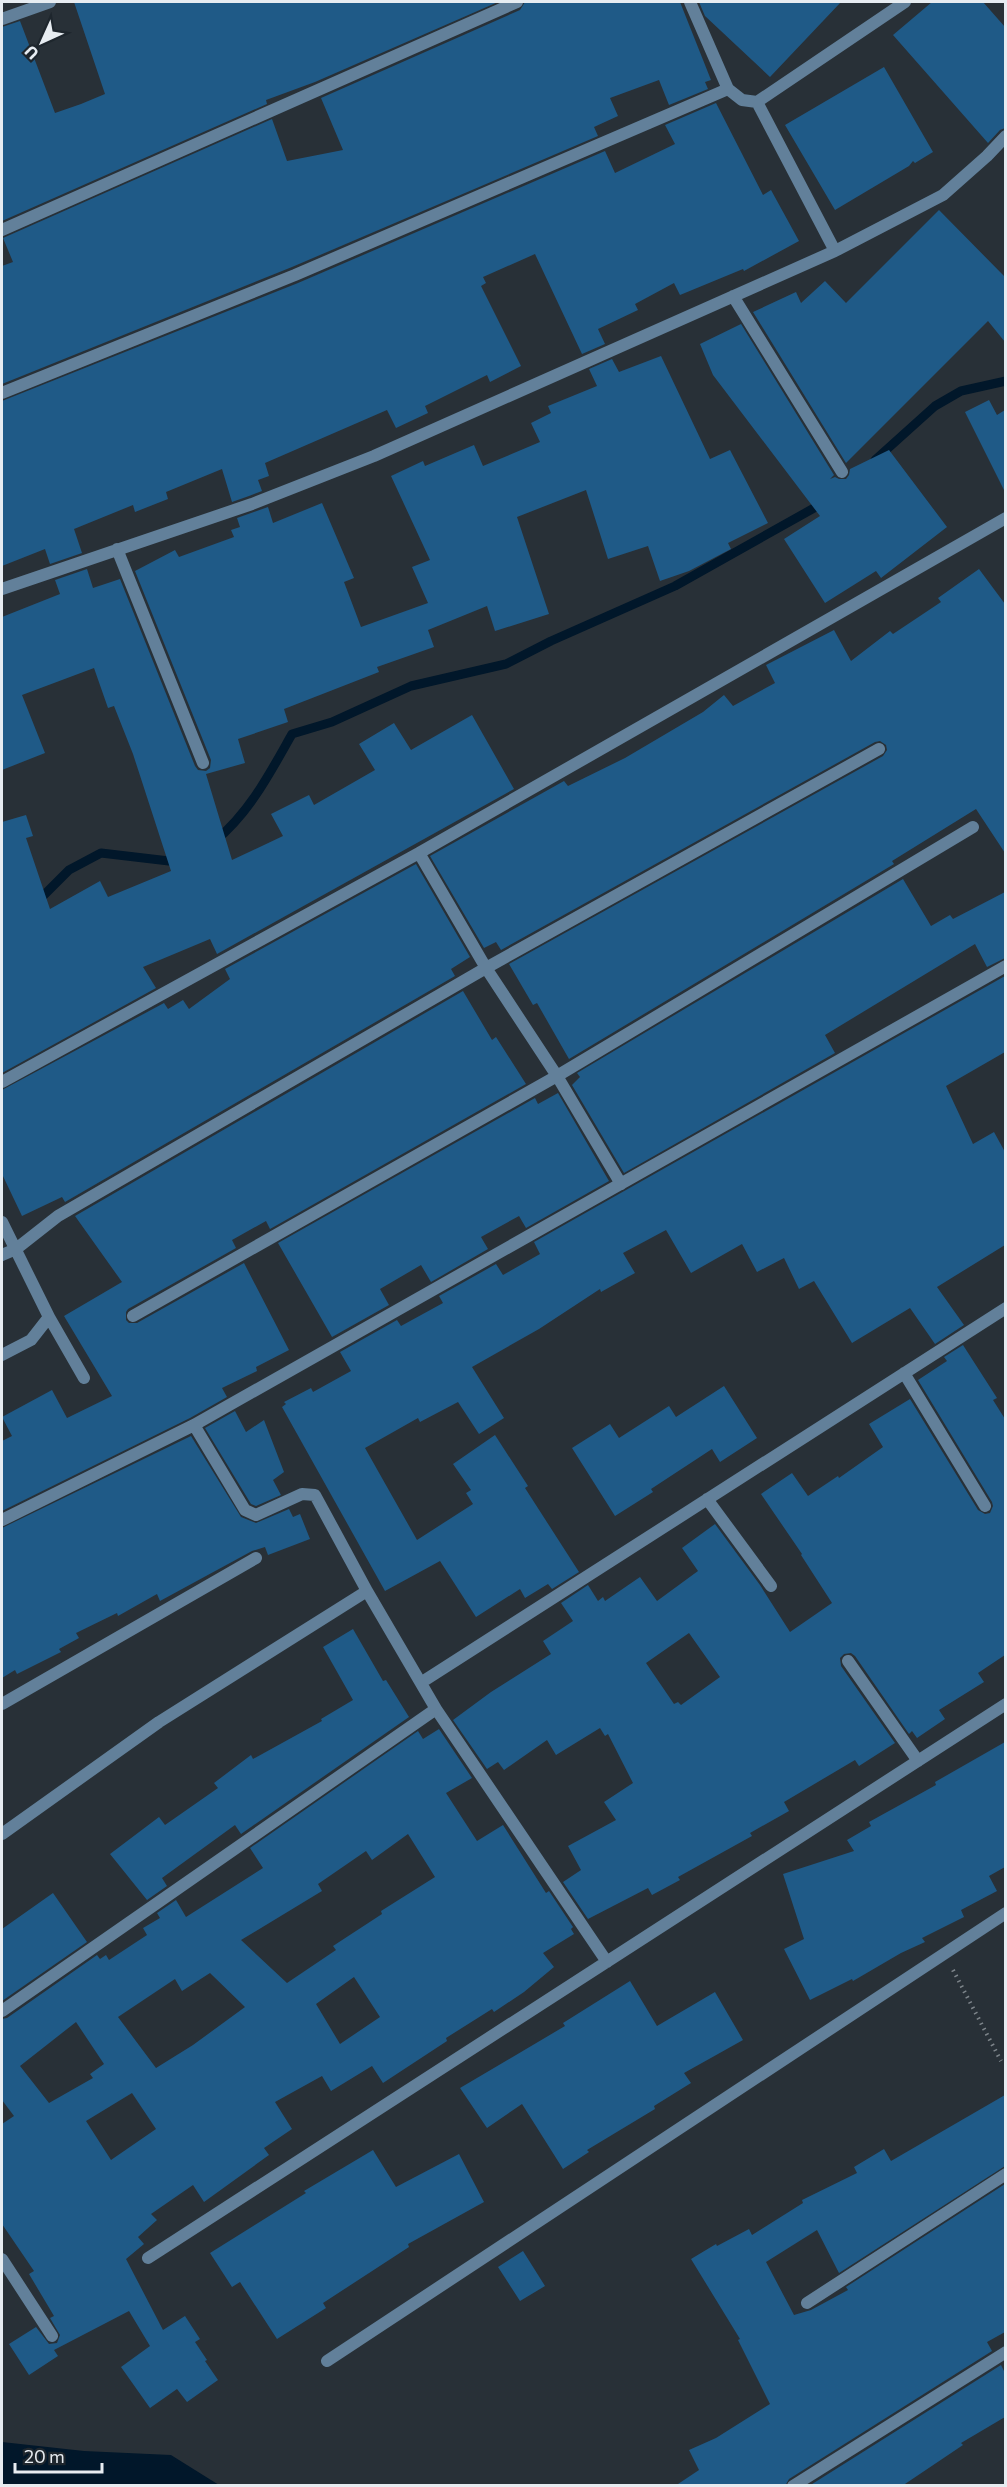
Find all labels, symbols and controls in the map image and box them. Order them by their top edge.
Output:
north arrow [12,12,72,72]
text: U [20,42,42,64]
scale bar [15,2436,102,2474]
text: 20 m [24,2445,65,2467]

